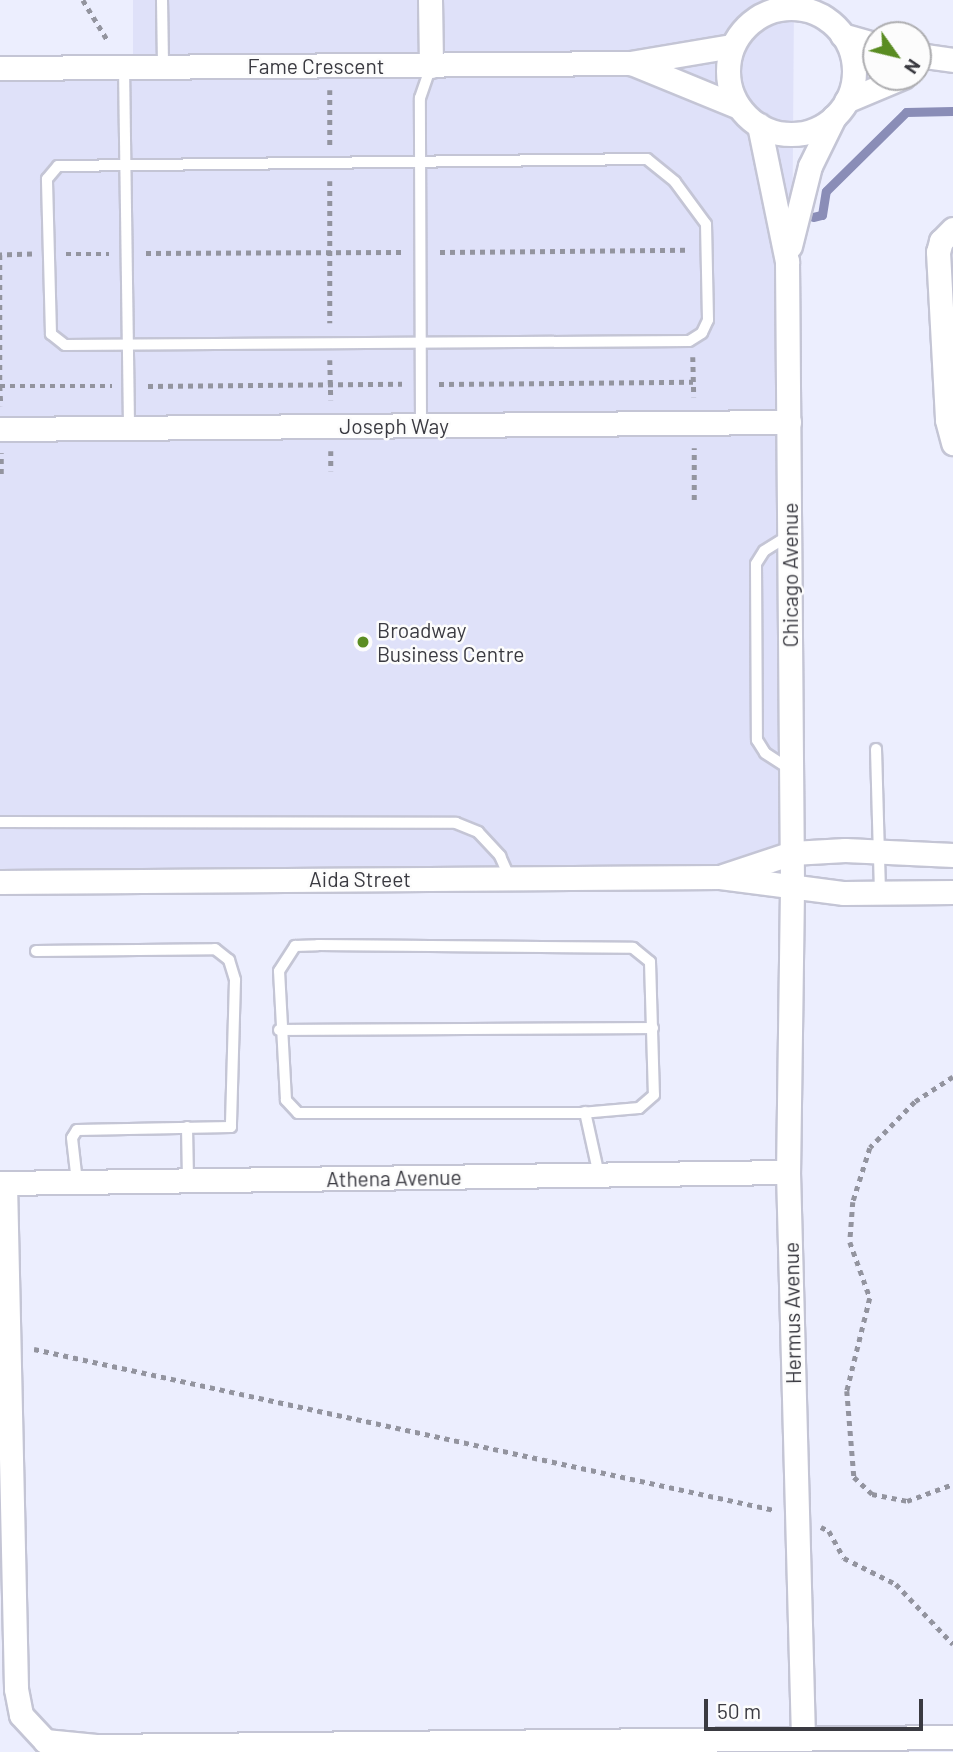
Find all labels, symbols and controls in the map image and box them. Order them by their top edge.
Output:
north arrow [862,21,932,91]
street label: Fame Crescent [247,53,385,79]
text: N [900,55,926,79]
street label: Joseph Way [339,413,449,439]
street label: Chicago Avenue [777,503,803,647]
place label: Broadway Business Centre [377,617,524,667]
marker: Broadway Business Centre [355,634,371,650]
street label: Aida Street [309,866,411,892]
street label: Athena Avenue [326,1164,462,1192]
street label: Hermus Avenue [778,1242,806,1384]
scale bar [708,1686,927,1730]
text: 50 m [717,1698,761,1723]

